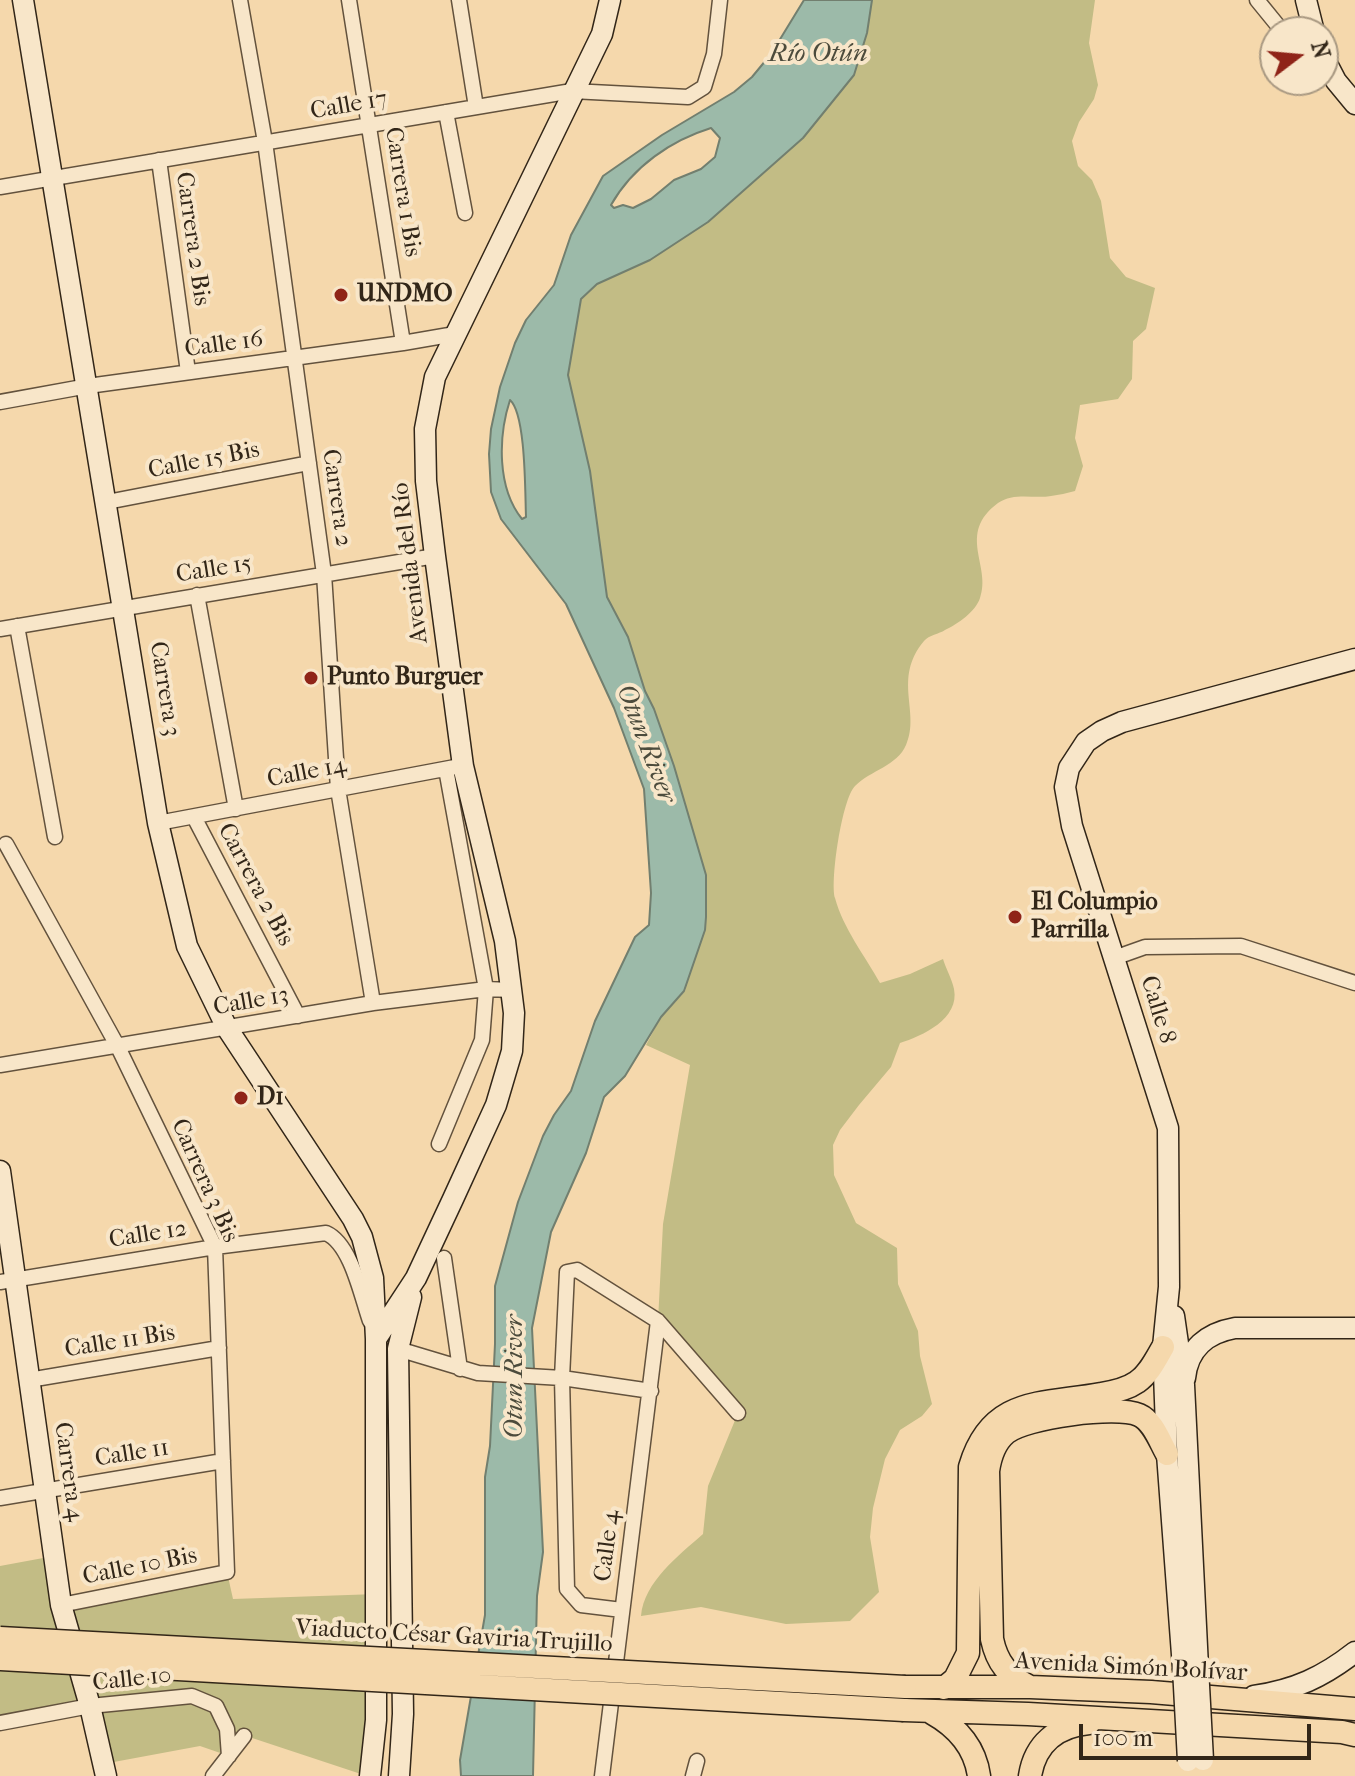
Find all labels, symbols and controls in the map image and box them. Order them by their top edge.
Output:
north arrow [1259,16,1339,96]
text: N [1305,38,1335,62]
water label: Río Otún [768,39,868,71]
street label: Calle 17 [308,85,390,127]
street label: Carrera 1 Bis [378,125,426,259]
street label: Carrera 2 Bis [168,170,216,308]
place label: UNDMO [357,281,452,309]
marker: UNDMO [332,286,350,304]
street label: Calle 16 [183,325,265,365]
street label: Calle 15 Bis [146,436,262,486]
street label: Carrera 2 [315,447,357,549]
street label: Avenida del Río [387,481,435,645]
street label: Calle 15 [174,550,254,590]
street label: Carrera 3 [142,639,186,739]
place label: Punto Burguer [327,664,483,692]
marker: Punto Burguer [302,669,320,687]
water label: Otun River [608,680,682,808]
street label: Calle 14 [265,751,349,795]
street label: Carrera 2 Bis [211,819,299,951]
place label: El Columpio Parrilla [1031,889,1158,945]
marker: El Columpio Parrilla [1006,908,1024,926]
street label: Calle 8 [1133,973,1181,1047]
street label: Calle 13 [211,981,291,1023]
place label: D1 [257,1084,284,1112]
marker: D1 [232,1089,250,1107]
street label: Carrera 3 Bis [164,1115,244,1247]
street label: Calle 12 [107,1215,189,1255]
water label: Otun River [500,1315,532,1439]
street label: Calle 11 Bis [63,1319,177,1365]
street label: Carrera 4 [47,1420,89,1524]
street label: Calle 11 [93,1434,171,1474]
street label: Calle 4 [589,1509,627,1583]
street label: Calle 10 Bis [80,1542,200,1592]
street label: Viaducto César Gaviria Trujillo [295,1614,613,1660]
street label: Avenida Simón Bolívar [1014,1648,1248,1688]
street label: Calle 10 [91,1662,173,1698]
scale bar [1083,1708,1315,1758]
text: 100 m [1093,1724,1153,1752]

